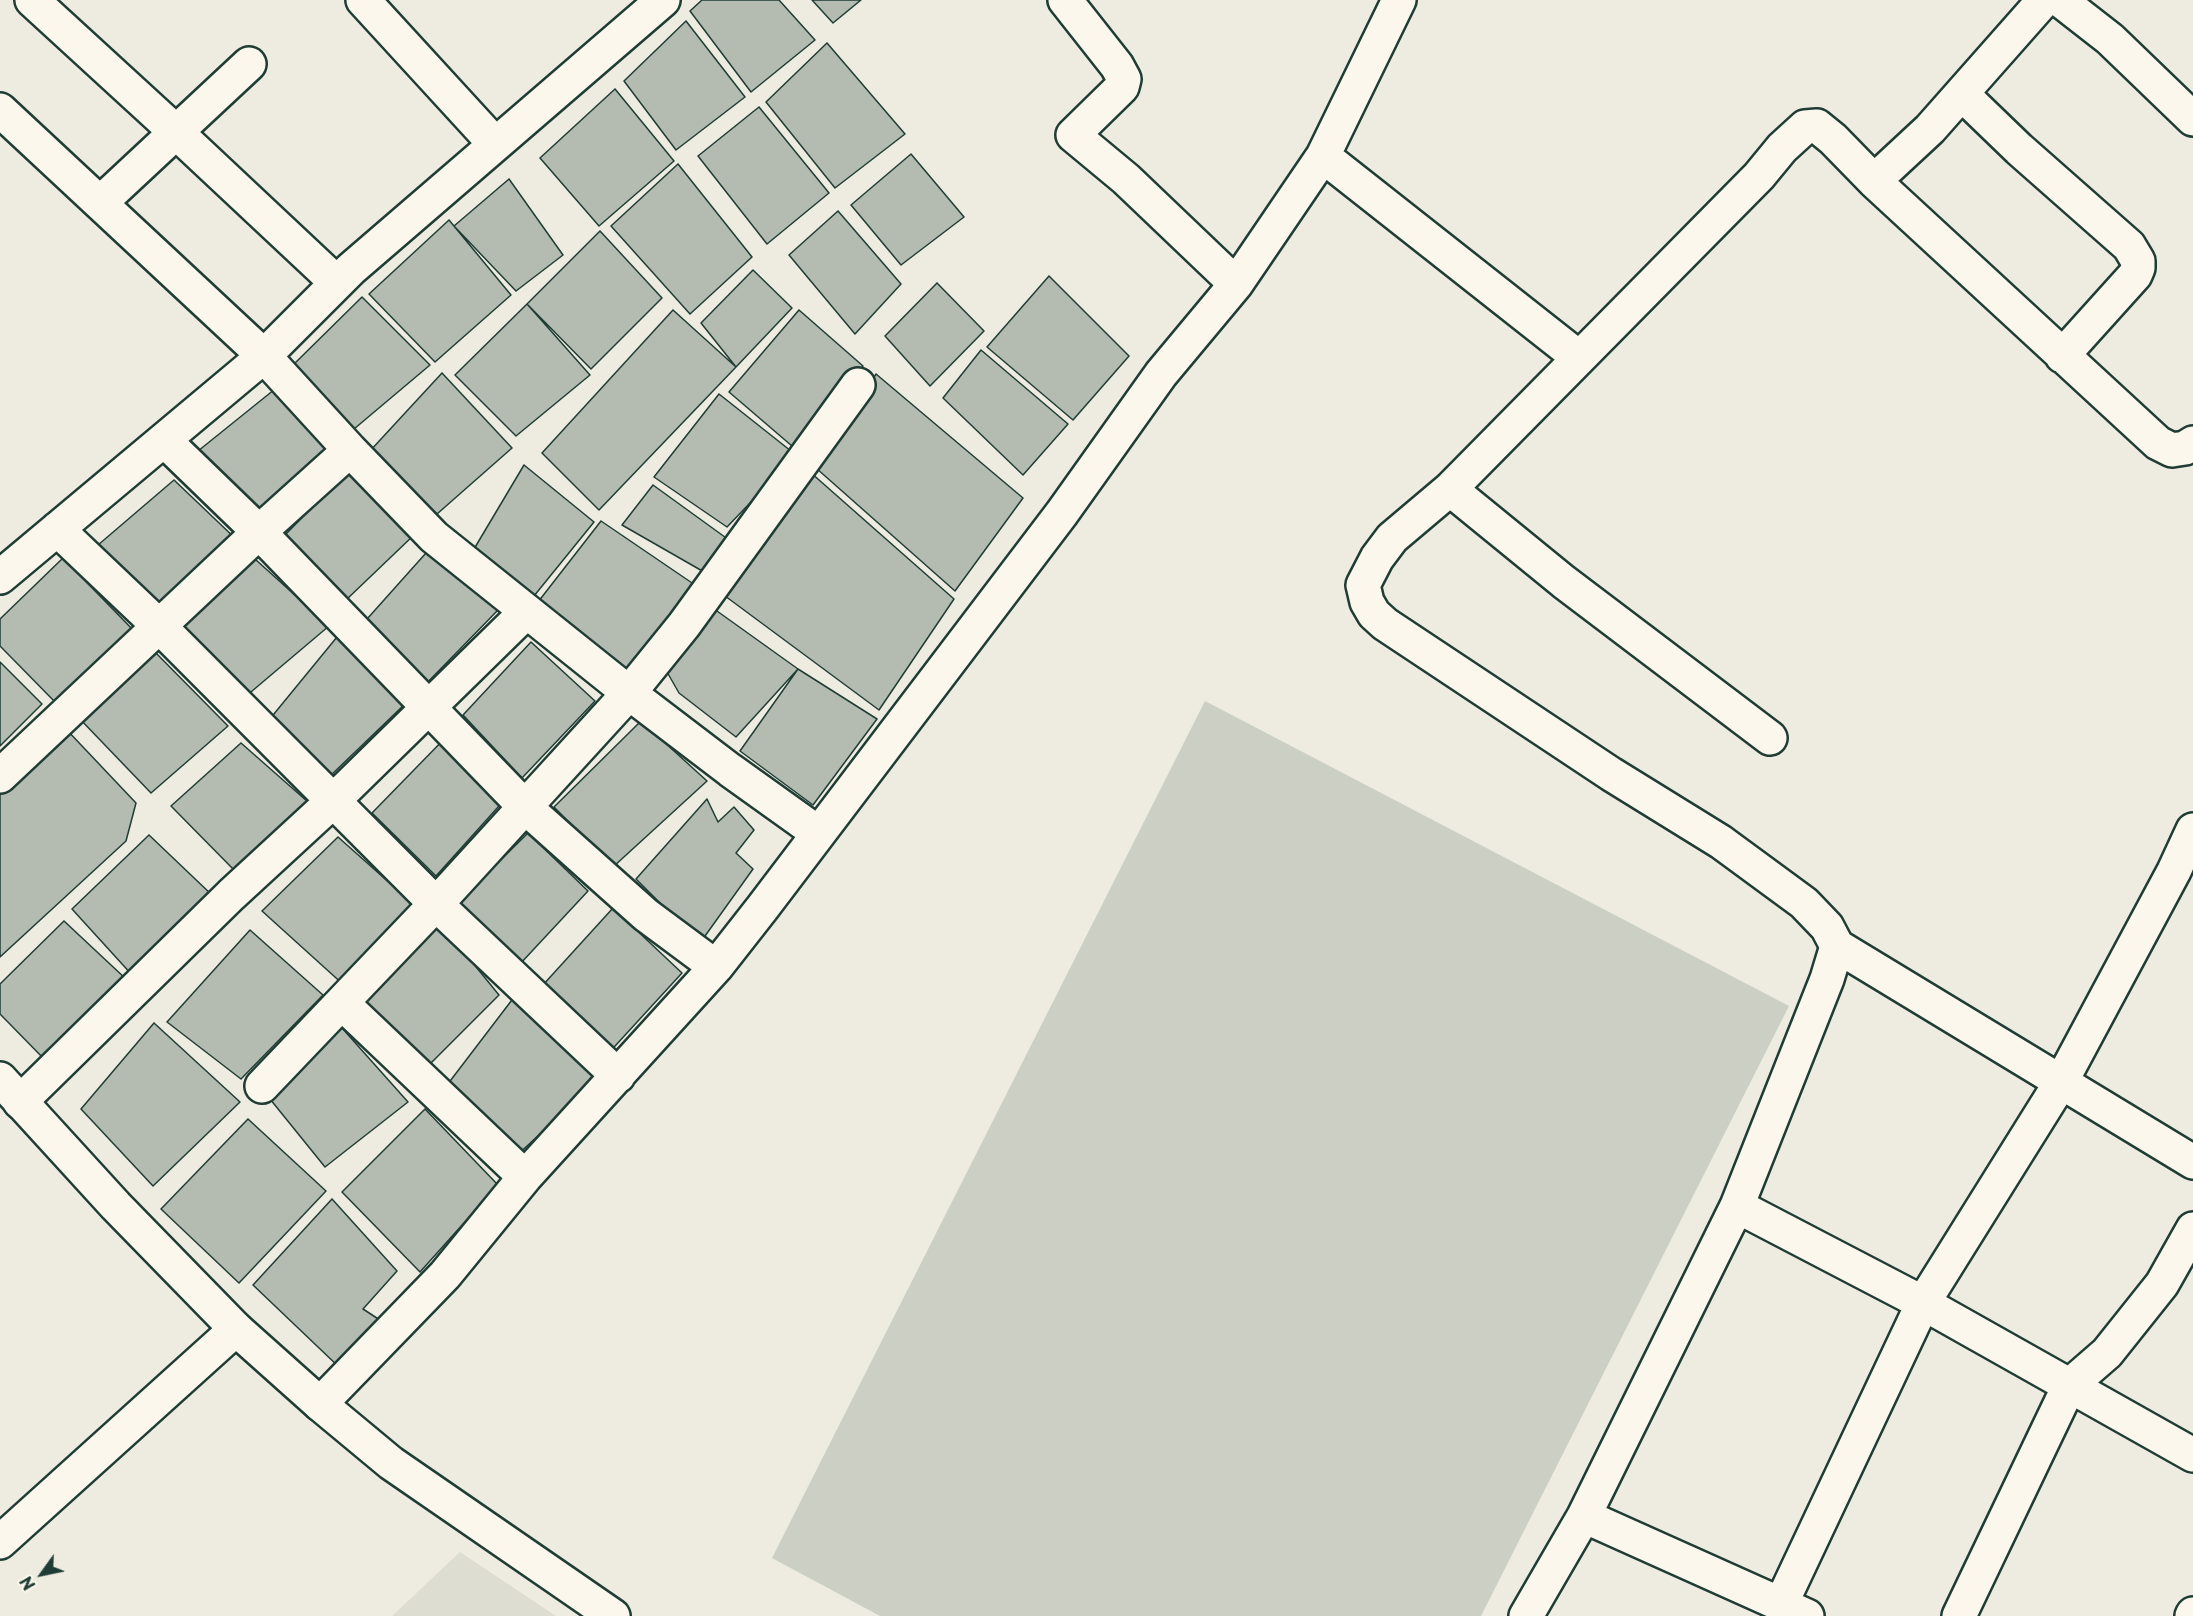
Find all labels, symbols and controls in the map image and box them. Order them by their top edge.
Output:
north arrow [12,1544,72,1604]
text: N [13,1572,40,1596]

